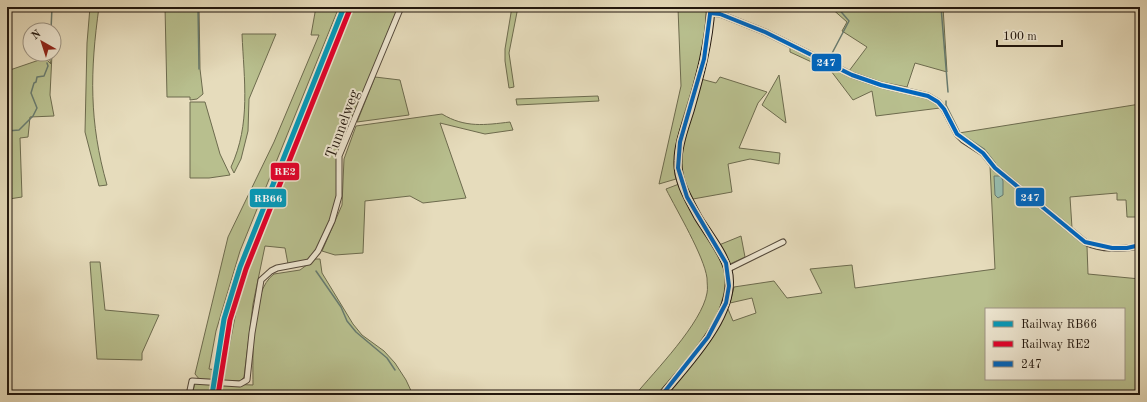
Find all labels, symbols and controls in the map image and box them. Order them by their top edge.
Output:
north arrow [22,22,62,62]
scale bar [997,22,1062,48]
text: N [30,28,44,42]
text: 100 m [1003,31,1037,43]
line badge: 247 [811,53,842,72]
text: 247 [816,58,836,69]
street label: Tunnelweg [324,88,363,161]
line badge: RE2 [270,162,300,181]
text: RE2 [274,167,296,178]
line badge: 247 [1015,187,1045,207]
line badge: RB66 [249,188,287,208]
text: 247 [1020,193,1040,204]
text: RB66 [254,194,282,205]
legend [985,308,1125,380]
text: Railway RB66 [1021,319,1097,331]
text: Railway RE2 [1021,339,1090,351]
text: 247 [1021,359,1042,371]

